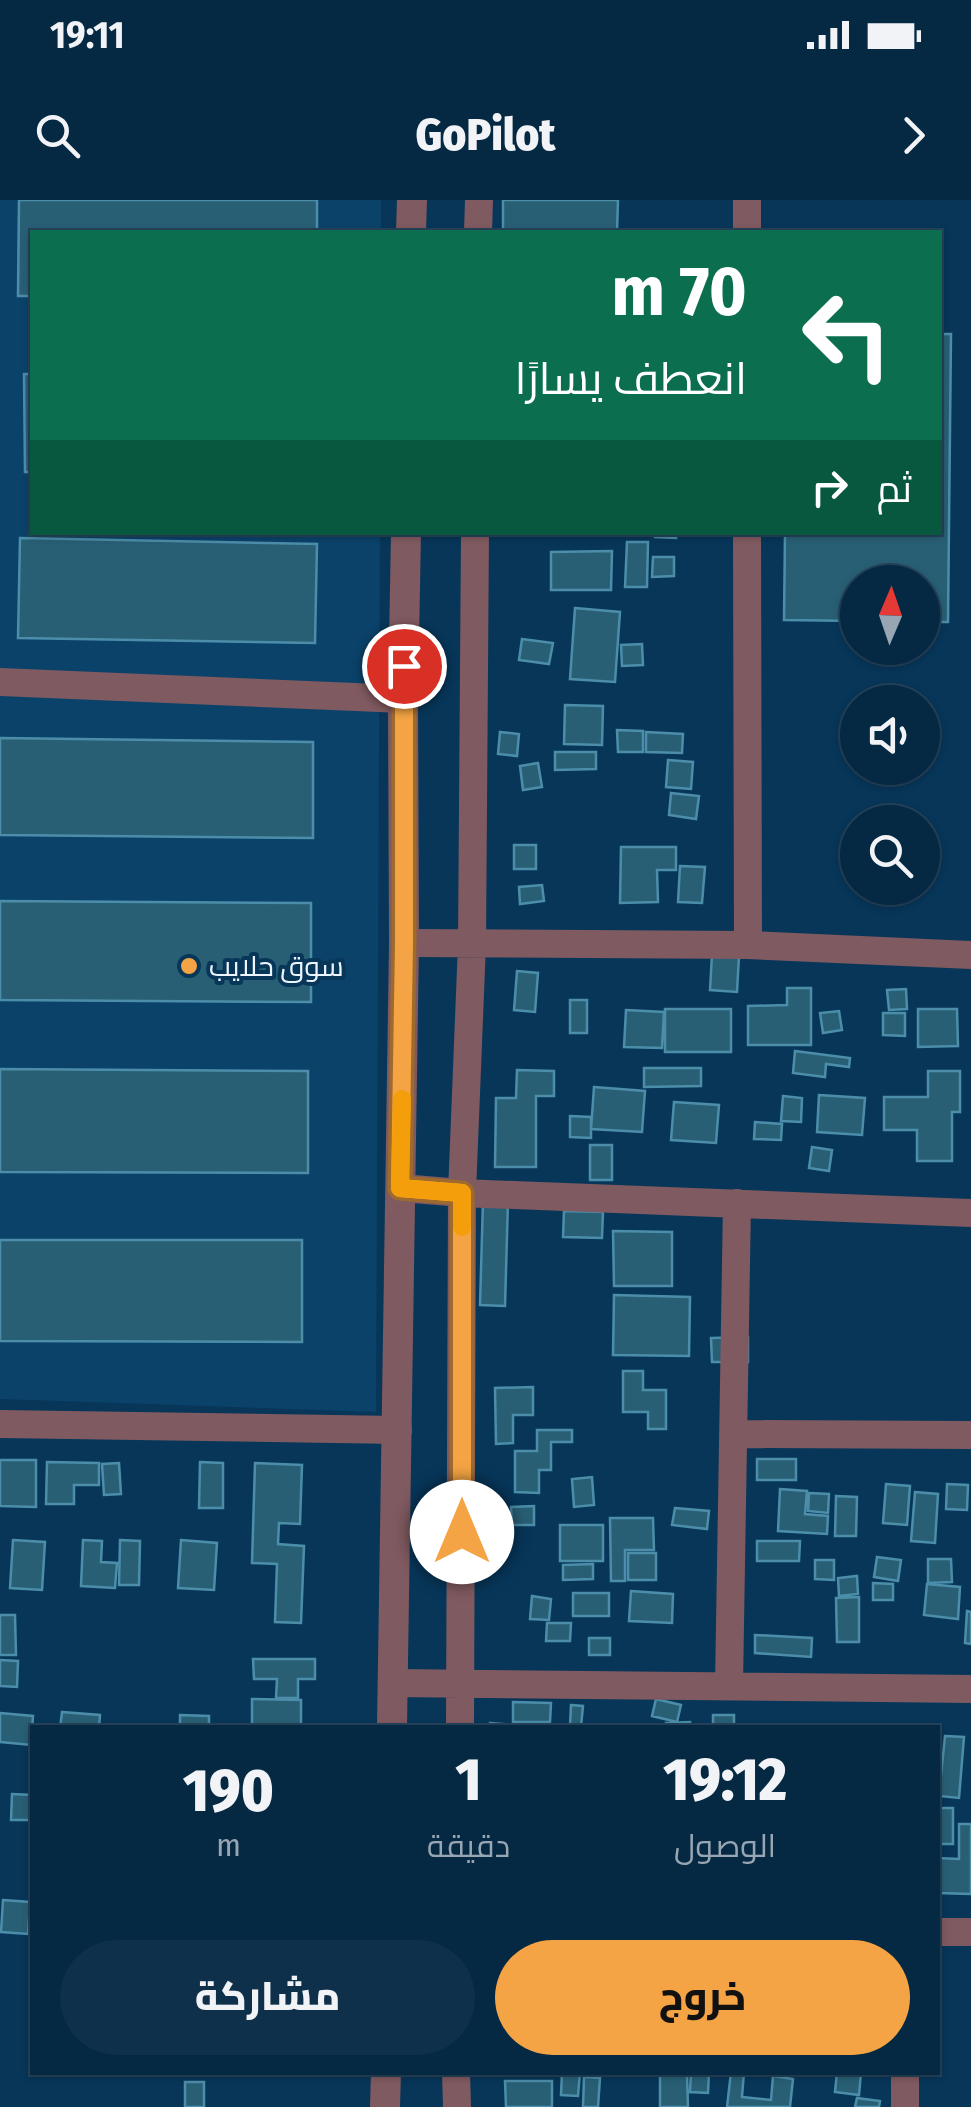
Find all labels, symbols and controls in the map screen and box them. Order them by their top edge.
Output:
text: 19:11 [50,12,125,58]
icon: search [30,108,85,163]
text: GoPilot [416,108,555,162]
icon: forward [886,108,941,163]
text: 70 m [612,250,747,334]
icon: left [782,270,912,400]
text: انعطف يسارًا [515,352,747,406]
icon: right [802,460,857,515]
text: ثم [877,466,912,512]
north arrow [840,565,940,665]
map controls [840,565,940,905]
pin [362,624,447,709]
icon: arrive [377,639,432,694]
button: sound [840,685,940,785]
button: search [840,805,940,905]
place label: سوق حلايب [209,950,344,983]
marker: سوق حلايب [178,955,200,977]
position arrow [410,1480,514,1584]
text: 1 [456,1744,482,1816]
text: 19:12 [663,1744,787,1816]
text: 190 [183,1755,274,1827]
text: m [216,1826,241,1864]
text: دقيقة [427,1827,510,1865]
text: الوصول [674,1827,776,1865]
button: مشاركة [60,1940,475,2055]
button: خروج [495,1940,910,2055]

